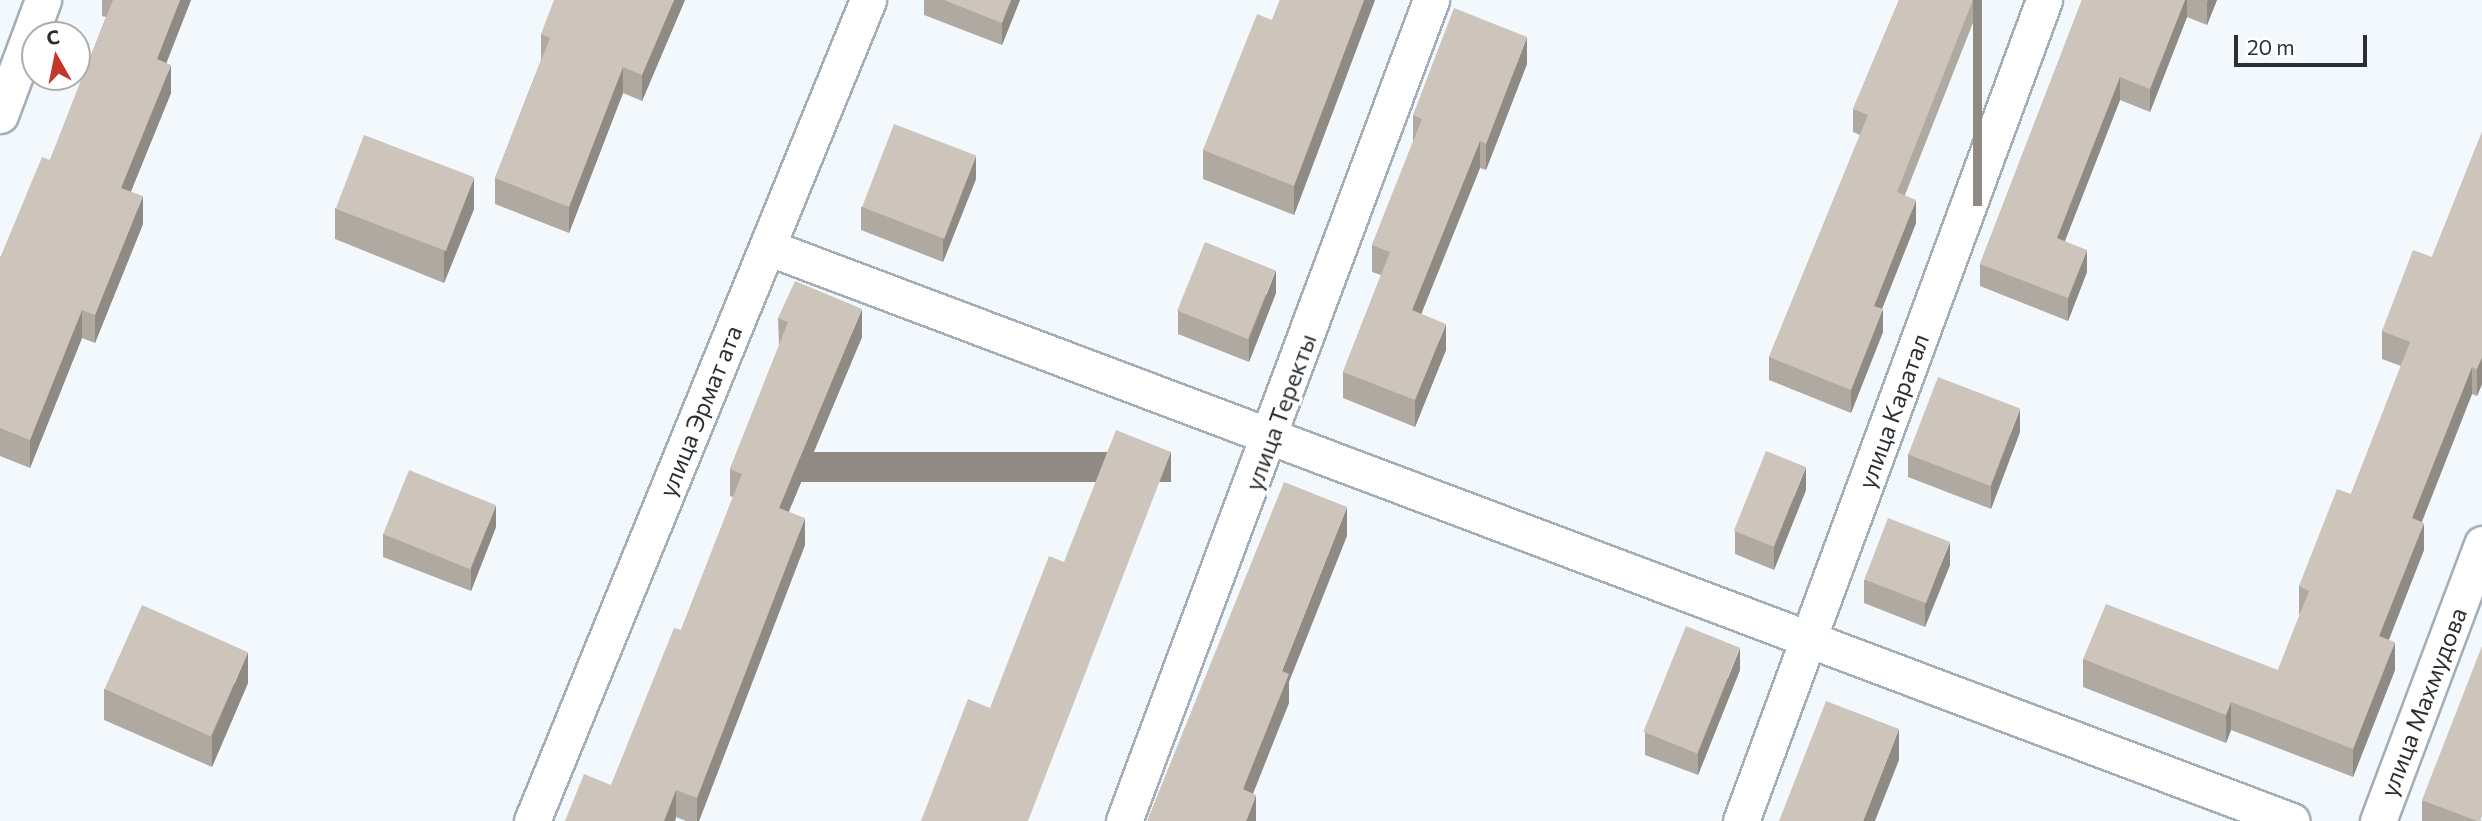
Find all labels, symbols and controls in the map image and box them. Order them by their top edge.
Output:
north arrow [21,21,91,91]
scale bar [2237,21,2370,65]
text: С [45,24,61,49]
text: 20 m [2247,34,2295,59]
street label: улица Эрмат ата [652,321,748,501]
street label: улица Теректы [1238,330,1322,494]
street label: улица Каратал [1852,330,1934,492]
street label: улица Махмудова [2374,603,2472,801]

